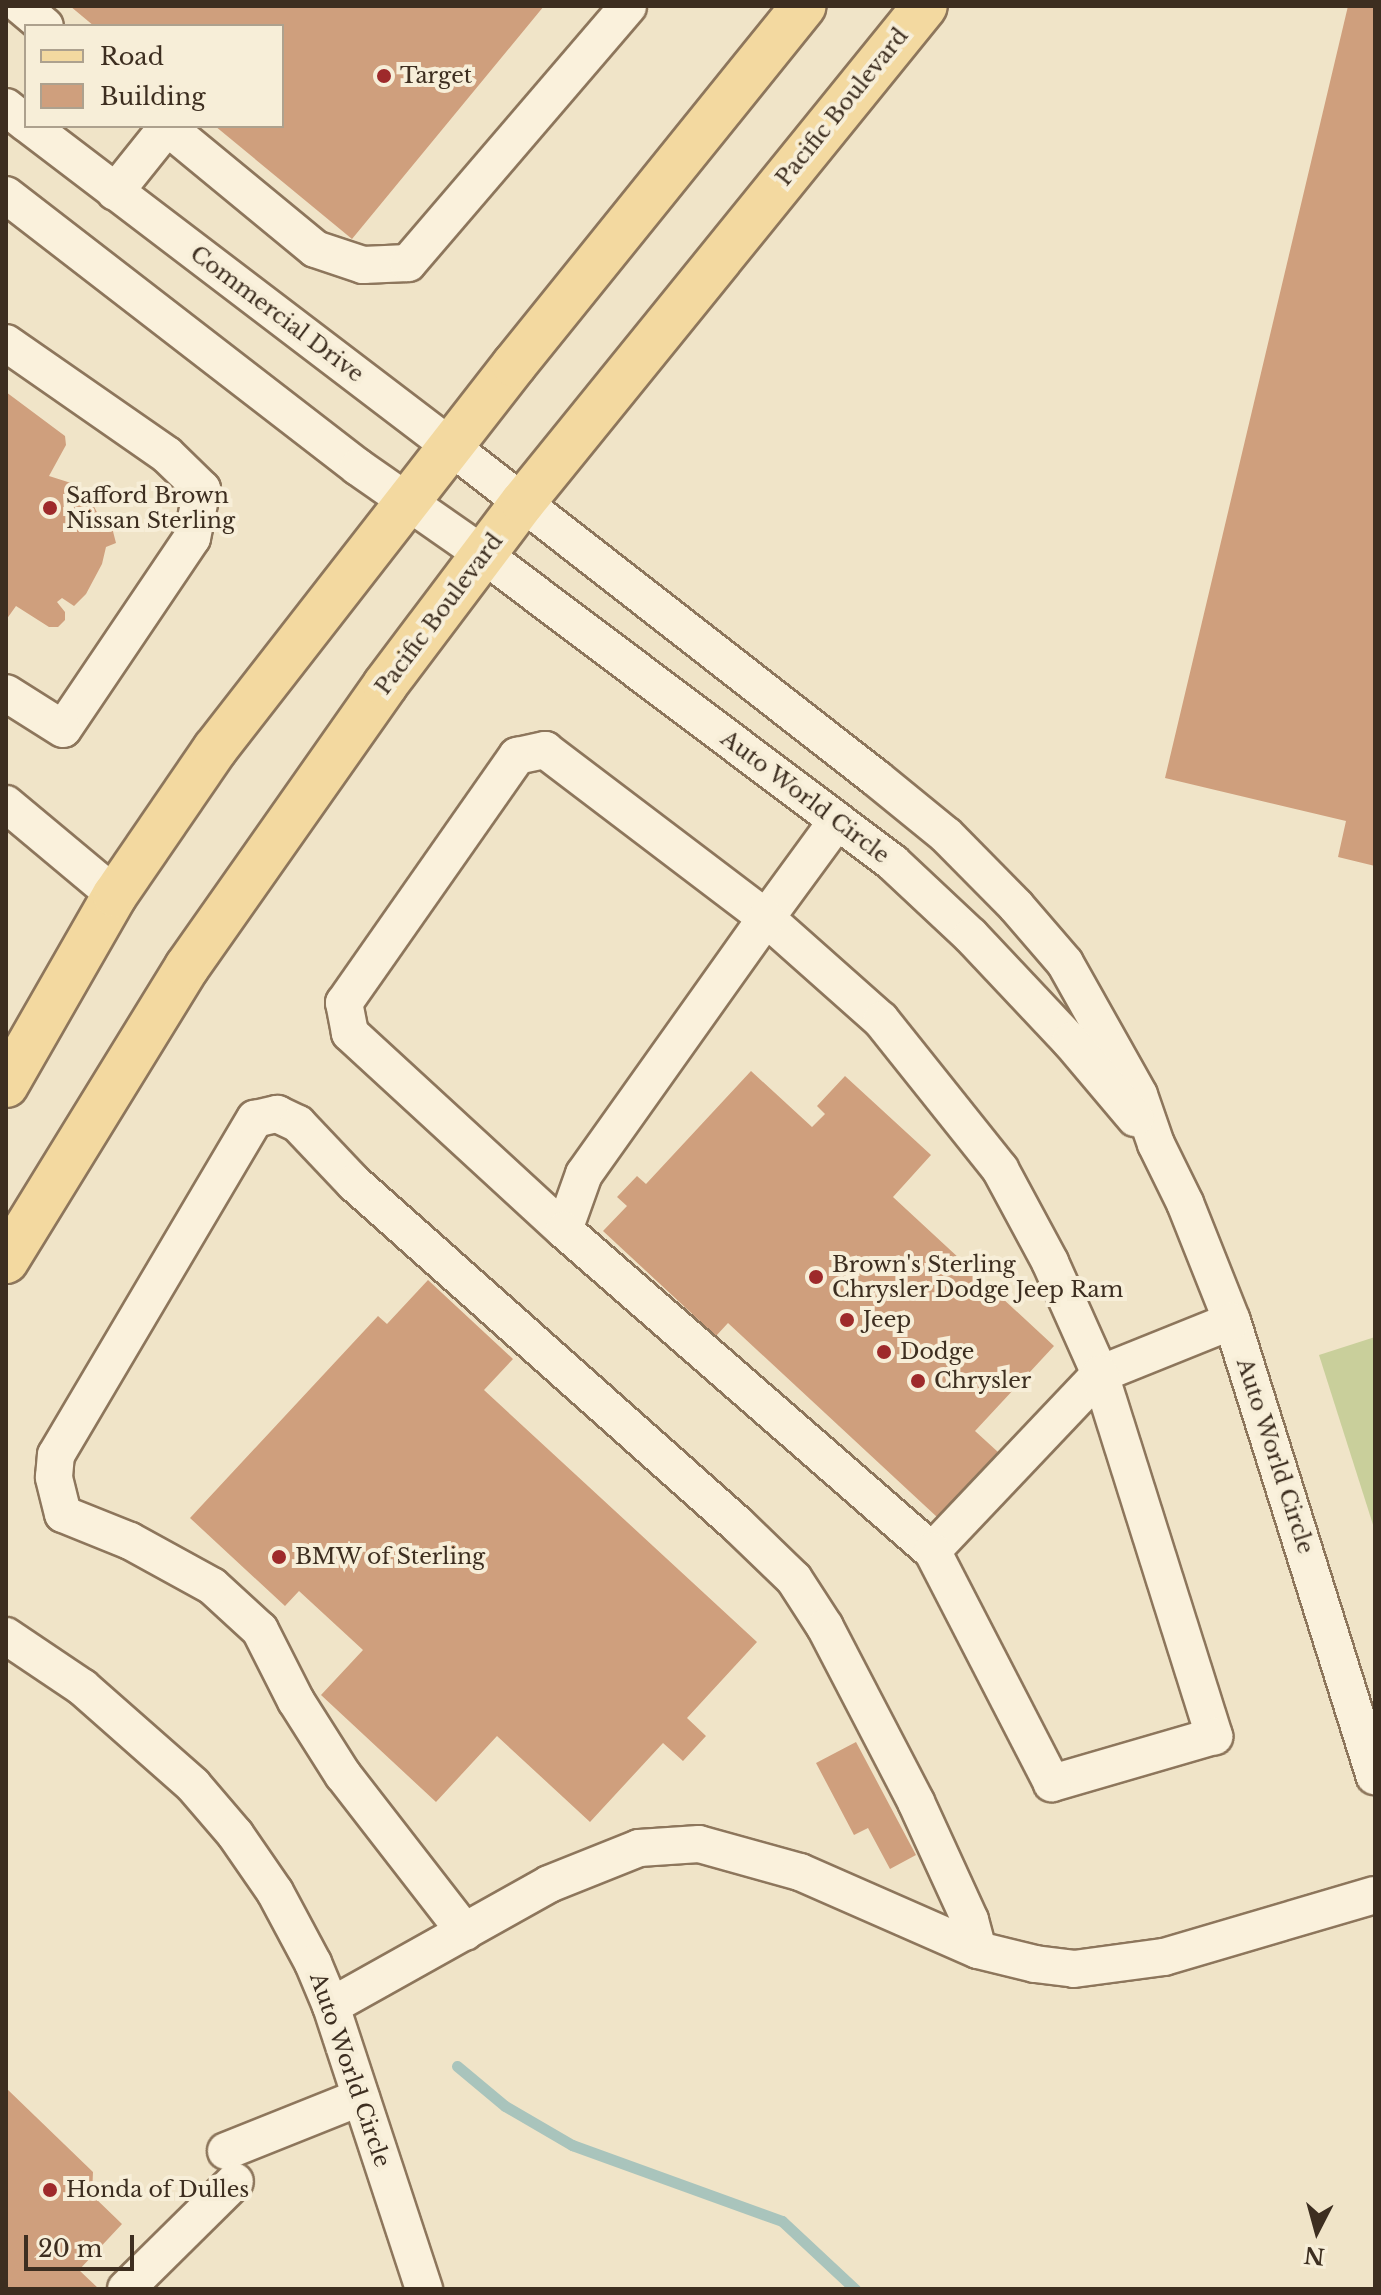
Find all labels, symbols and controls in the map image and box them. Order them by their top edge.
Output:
street label: Pacific Boulevard [770,23,914,191]
legend [24,24,284,128]
text: Road [100,42,164,71]
place label: Target [400,63,472,89]
marker: Target [375,67,393,85]
text: Building [100,82,206,111]
street label: Commercial Drive [185,240,369,388]
place label: Safford Brown Nissan Sterling [66,482,235,534]
marker: Safford Brown Nissan Sterling [41,499,59,517]
street label: Pacific Boulevard [370,528,508,700]
street label: Auto World Circle [715,725,895,869]
place label: Brown's Sterling Chrysler Dodge Jeep Ram [832,1251,1124,1302]
marker: Brown's Sterling Chrysler Dodge Jeep Ram [807,1268,825,1286]
place label: Jeep [863,1307,911,1333]
marker: Jeep [838,1311,856,1329]
place label: Dodge [900,1339,974,1365]
marker: Dodge [875,1343,893,1361]
street label: Auto World Circle [1231,1355,1319,1557]
place label: Chrysler [934,1368,1031,1394]
marker: Chrysler [909,1372,927,1390]
place label: BMW of Sterling [295,1544,486,1570]
marker: BMW of Sterling [270,1548,288,1566]
street label: Auto World Circle [304,1969,396,2171]
place label: Honda of Dulles [66,2177,250,2203]
marker: Honda of Dulles [41,2181,59,2199]
north arrow [1277,2191,1357,2271]
scale bar [28,2219,138,2269]
text: 20 m [38,2234,103,2263]
text: N [1303,2241,1326,2270]

